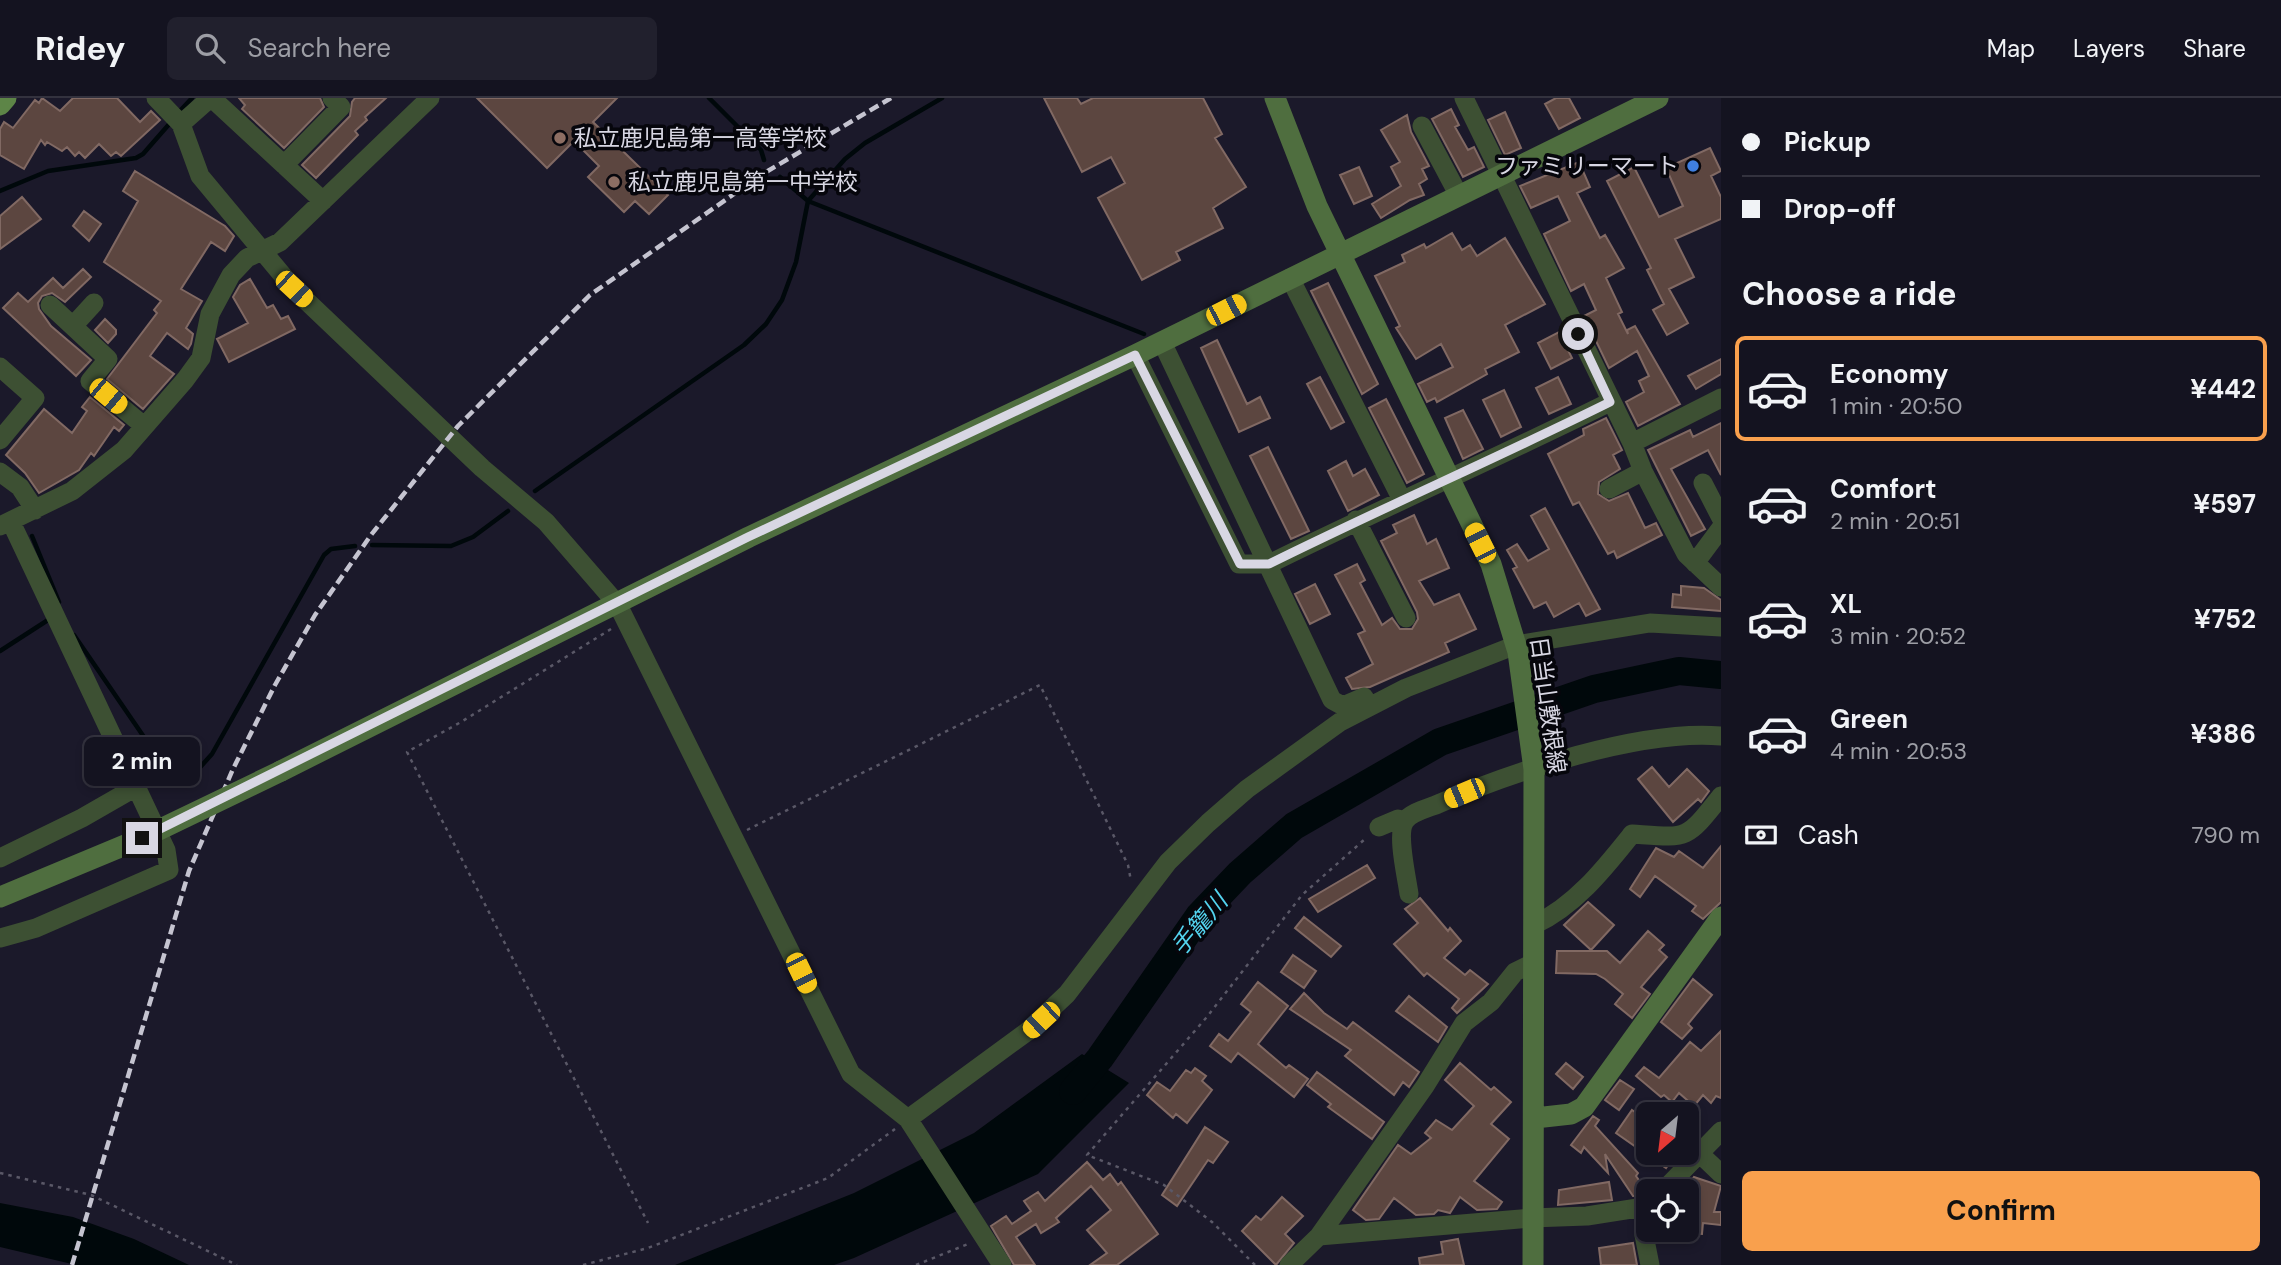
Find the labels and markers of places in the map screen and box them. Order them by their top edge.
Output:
place label: 私立鹿児島第一高等学校 [574,123,827,153]
marker: 私立鹿児島第一高等学校 [552,130,568,146]
place label: ファミリーマート [1495,151,1679,181]
marker: ファミリーマート [1685,158,1701,174]
place label: 私立鹿児島第一中学校 [628,167,858,197]
marker: 私立鹿児島第一中学校 [606,174,622,190]

